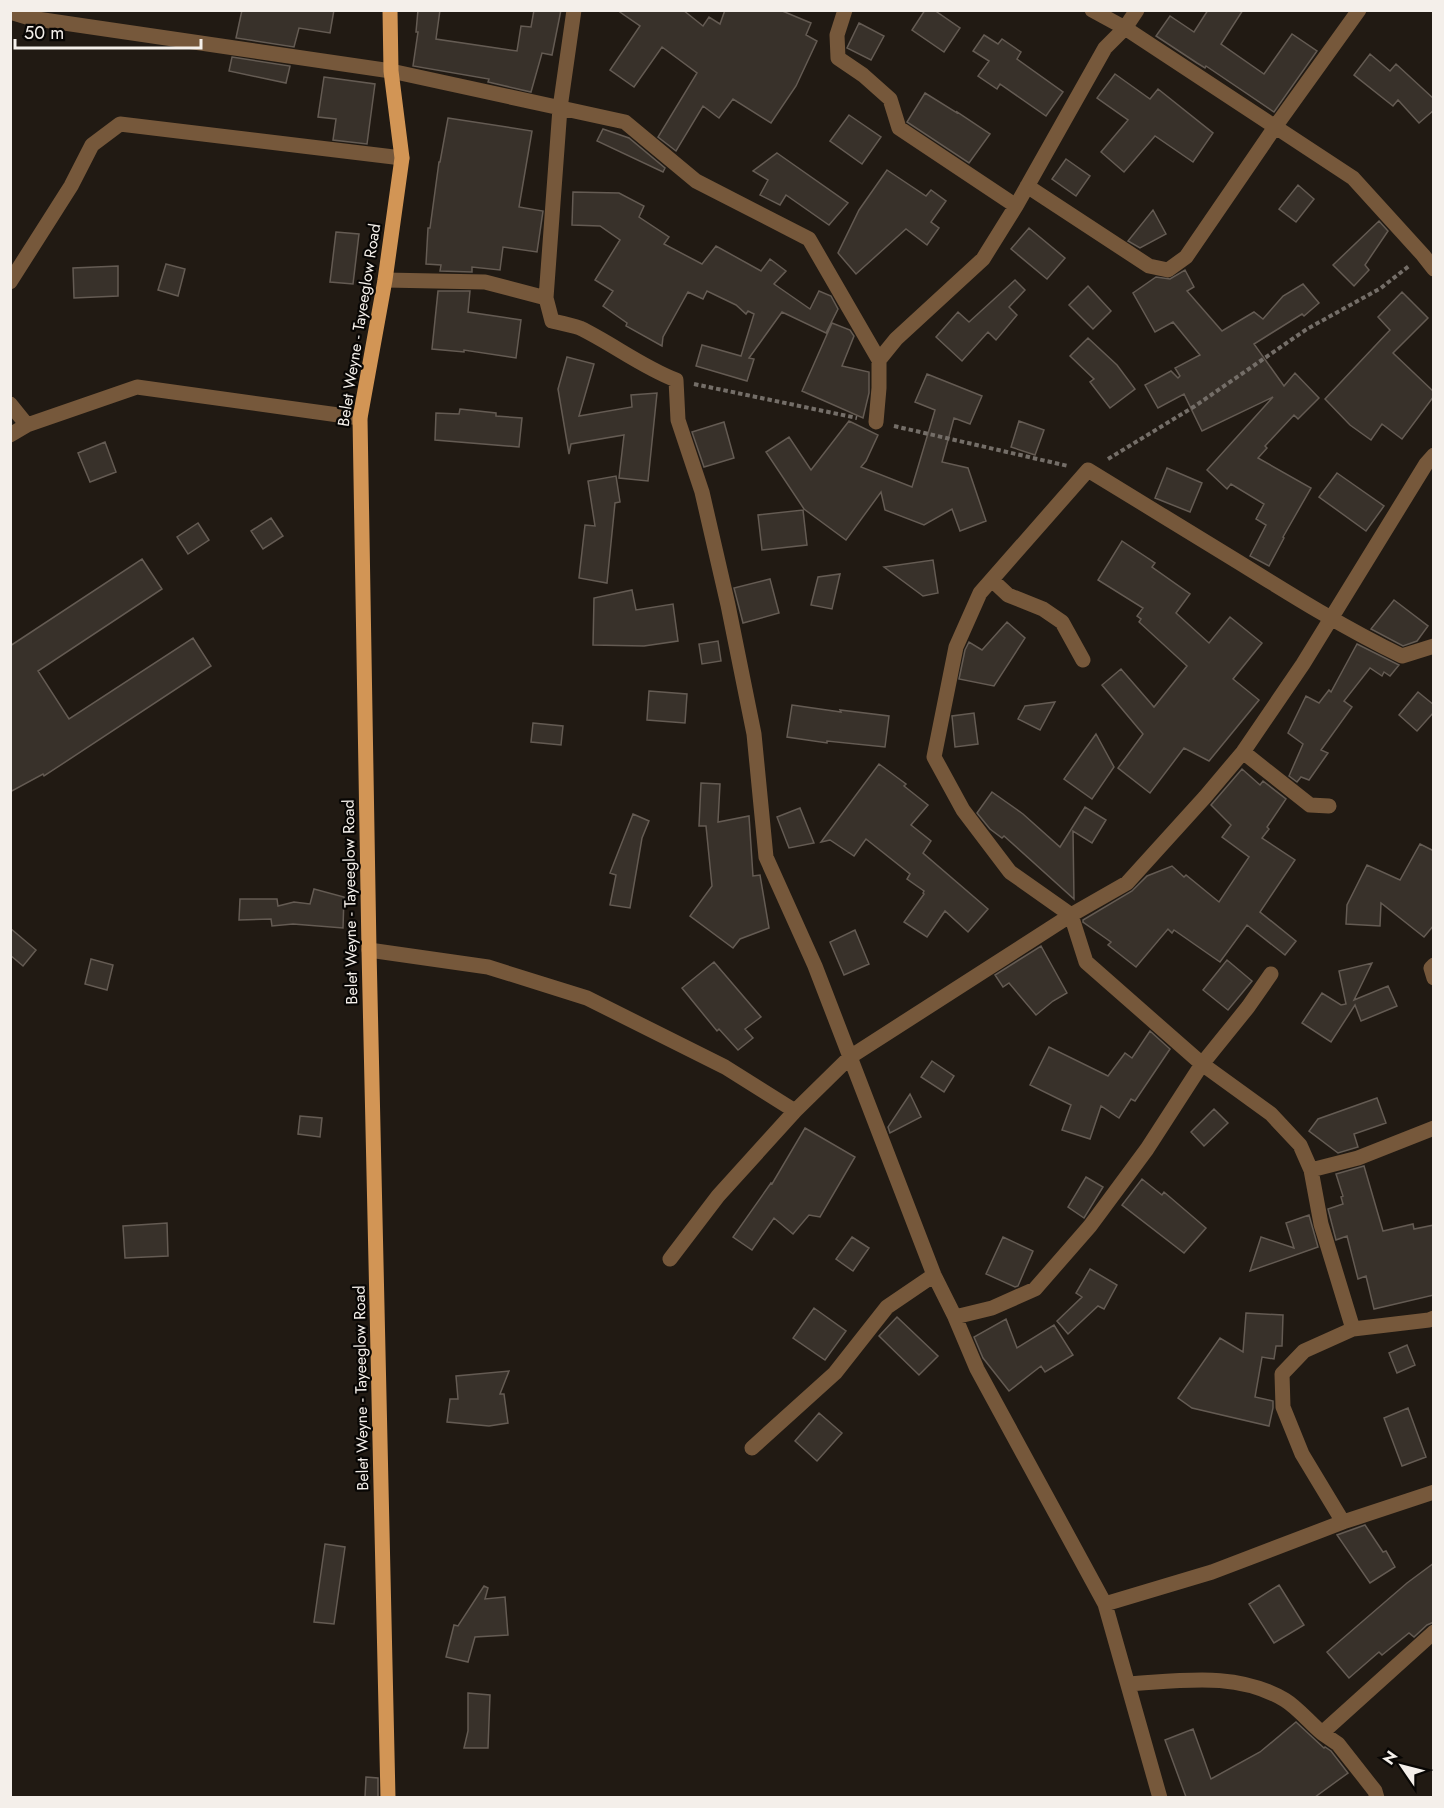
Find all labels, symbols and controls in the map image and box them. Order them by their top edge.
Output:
scale bar [15,12,201,50]
text: 50 m [24,20,64,46]
street label: Belet Weyne - Tayeeglow Road [332,222,386,428]
street label: Belet Weyne - Tayeeglow Road [337,799,363,1005]
street label: Belet Weyne - Tayeeglow Road [348,1285,374,1491]
north arrow [1372,1736,1432,1796]
text: N [1377,1746,1403,1769]

